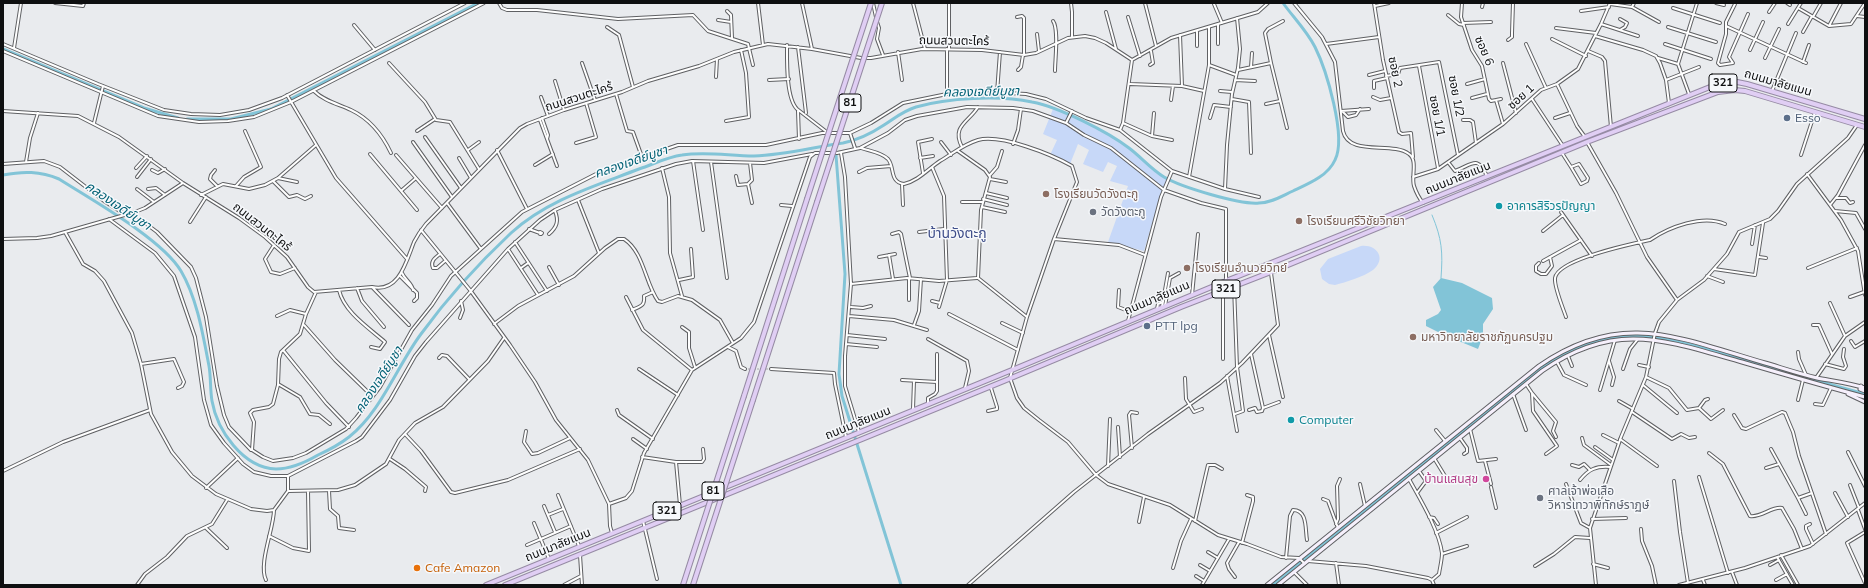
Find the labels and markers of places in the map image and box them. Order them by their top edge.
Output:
place label: Esso [1795,111,1821,125]
marker: Esso [1782,113,1792,123]
place label: โรงเรียนวัดวังตะกู [1054,187,1138,201]
marker: โรงเรียนวัดวังตะกู [1041,189,1051,199]
place label: อาคารสิริวรปัญญา [1507,199,1595,213]
marker: อาคารสิริวรปัญญา [1494,201,1504,211]
place label: วัดวังตะกู [1101,205,1146,219]
marker: วัดวังตะกู [1088,207,1098,217]
place label: โรงเรียนศรีวิชัยวิทยา [1307,214,1405,228]
marker: โรงเรียนศรีวิชัยวิทยา [1294,216,1304,226]
place label: โรงเรียนอำนวยวิทย์ [1195,261,1287,275]
marker: โรงเรียนอำนวยวิทย์ [1182,263,1192,273]
place label: PTT lpg [1155,319,1198,333]
marker: PTT lpg [1142,321,1152,331]
place label: มหาวิทยาลัยราชภัฏนครปฐม [1421,330,1553,344]
marker: มหาวิทยาลัยราชภัฏนครปฐม [1408,332,1418,342]
place label: Computer [1299,413,1353,427]
marker: Computer [1286,415,1296,425]
place label: บ้านแสนสุข [1424,472,1478,486]
marker: บ้านแสนสุข [1481,474,1491,484]
place label: ศาลเจ้าพ่อเสือ วิหารเทวาพิทักษ์ราฏษ์ [1548,484,1649,512]
marker: ศาลเจ้าพ่อเสือ วิหารเทวาพิทักษ์ราฏษ์ [1535,493,1545,503]
place label: Cafe Amazon [425,561,500,575]
marker: Cafe Amazon [412,563,422,573]

